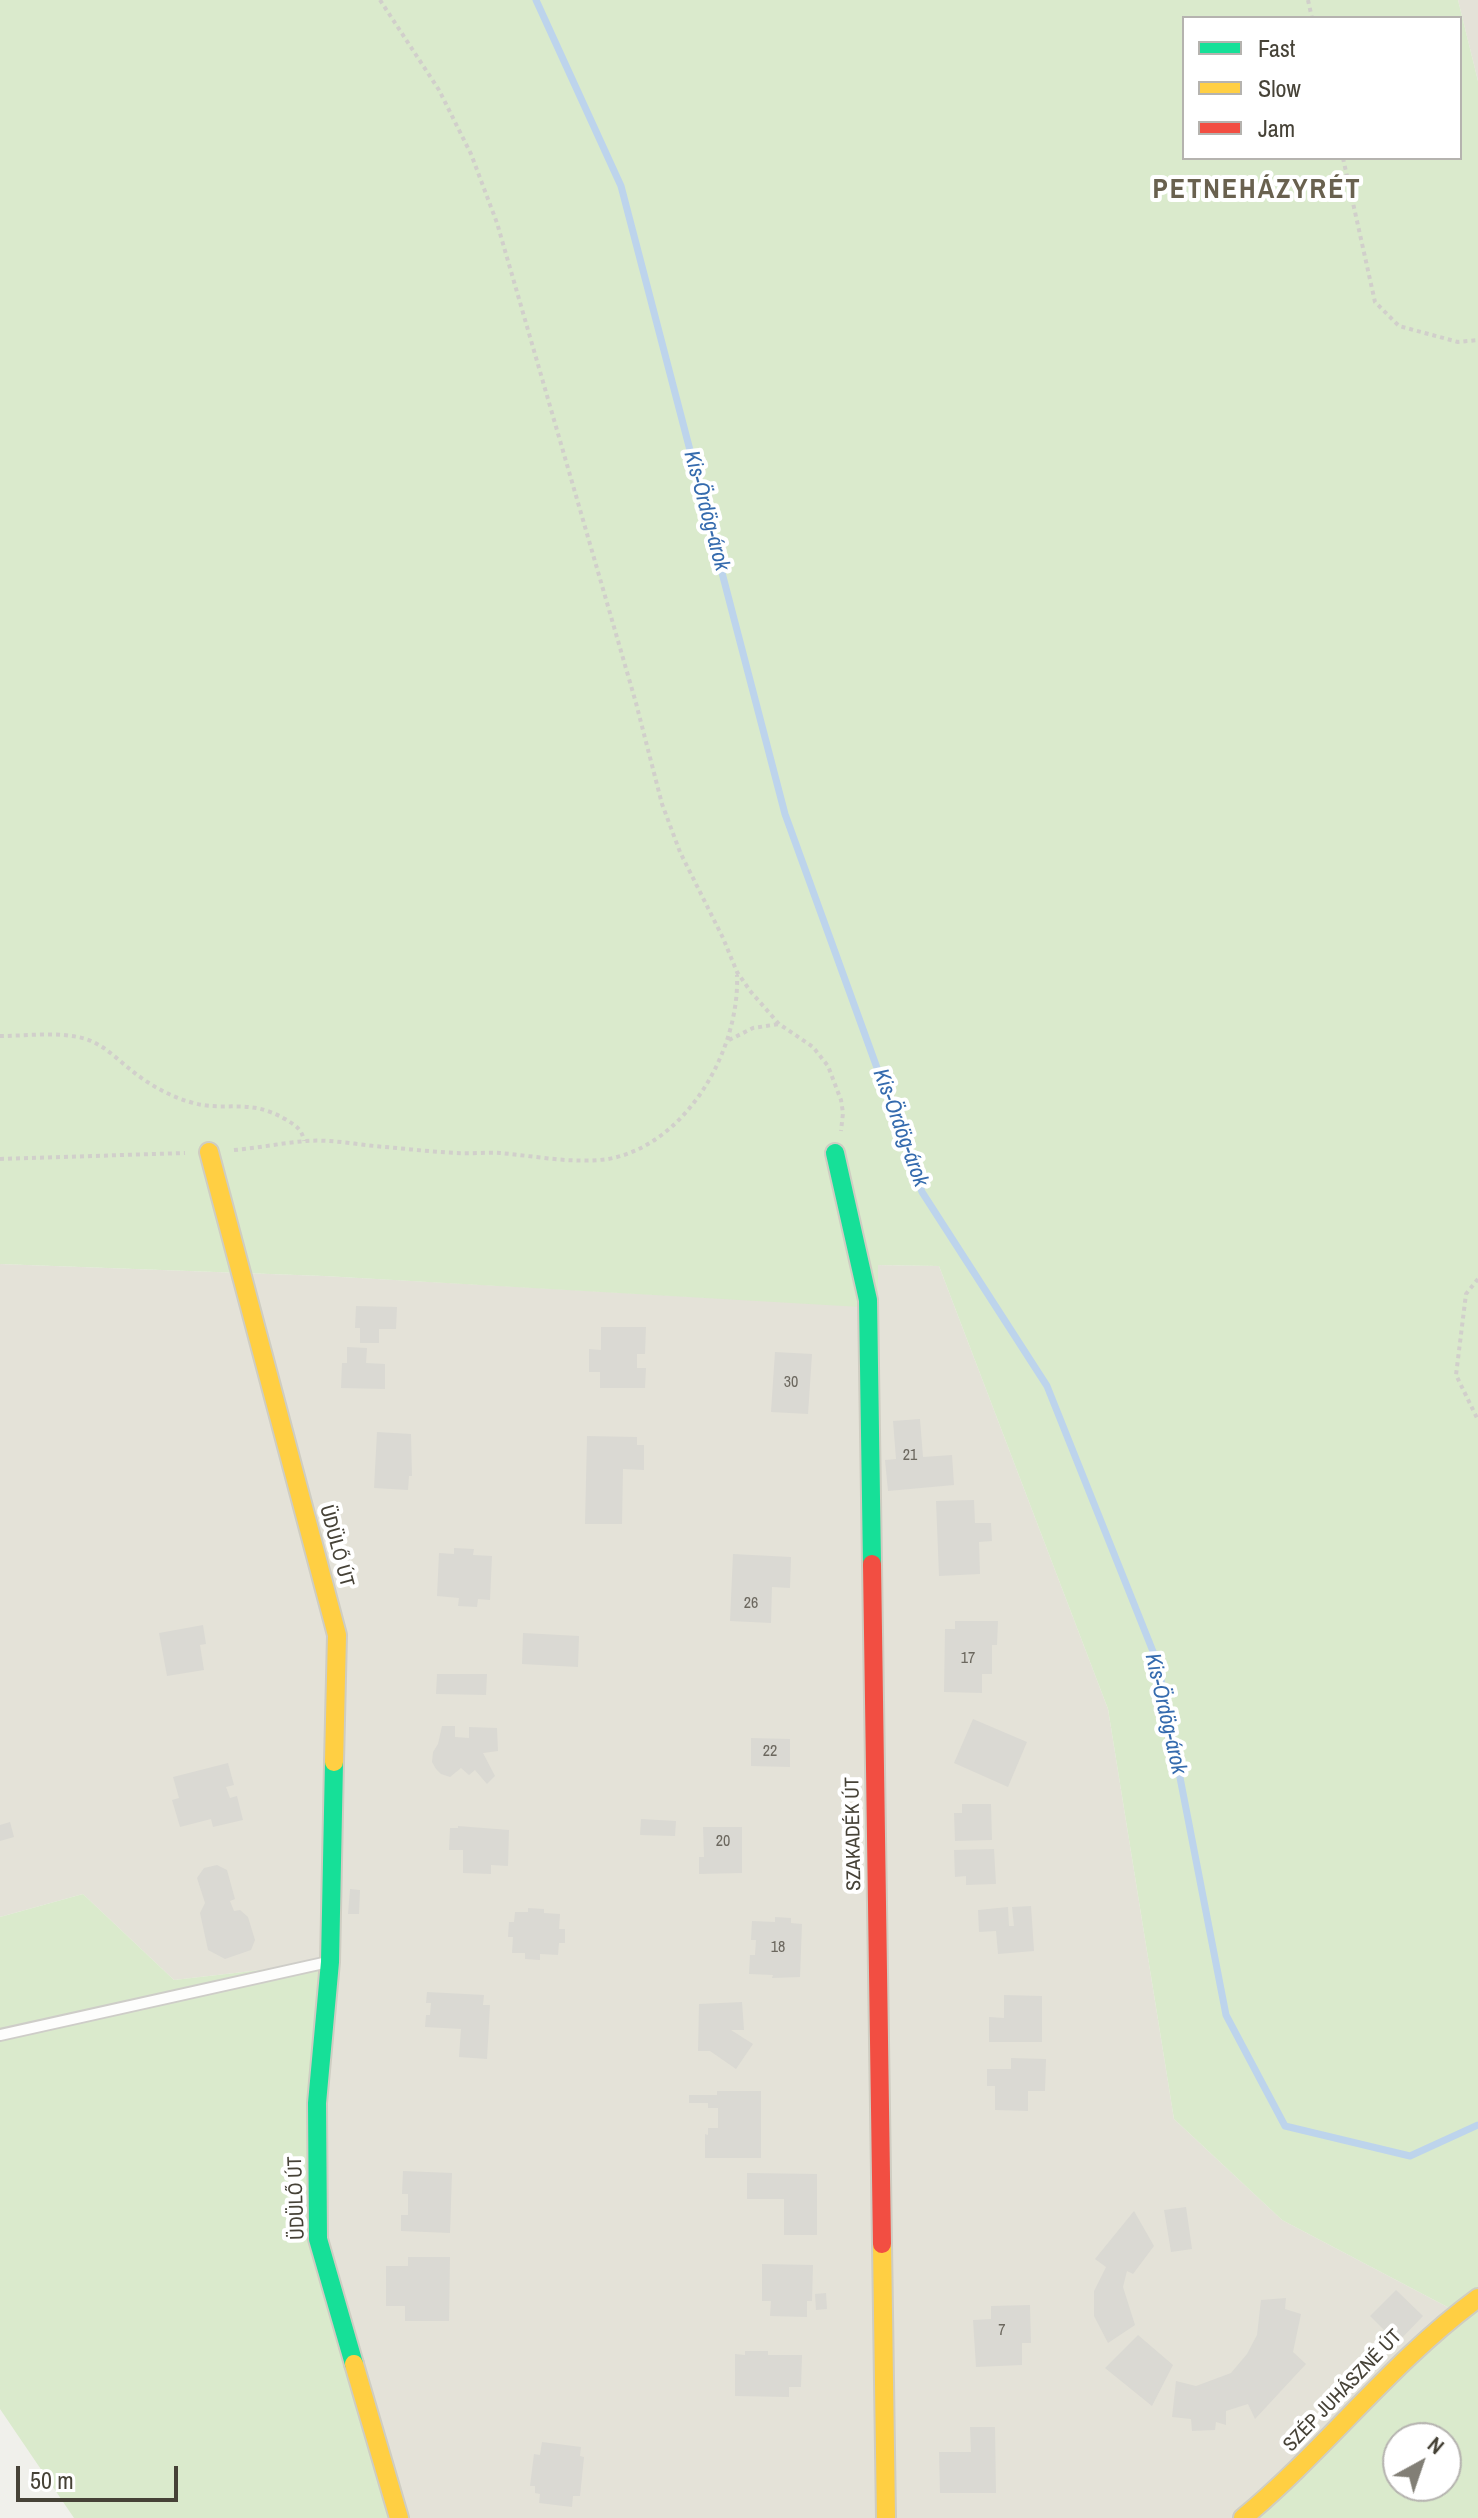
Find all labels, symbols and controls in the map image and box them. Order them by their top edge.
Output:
legend [1182,16,1462,160]
text: Fast [1258,32,1295,64]
text: Slow [1258,72,1301,104]
text: Jam [1258,112,1295,144]
district label: PETNEHÁZYRÉT [1153,173,1361,207]
water label: Kis-Ördög-árok [677,448,735,574]
water label: Kis-Ördög-árok [867,1066,933,1190]
house number: 30 [784,1373,798,1393]
house number: 21 [903,1446,917,1466]
street label: ÜDÜLŐ ÚT [314,1502,358,1590]
house number: 26 [744,1594,758,1614]
house number: 17 [961,1649,975,1669]
water label: Kis-Ördög-árok [1138,1651,1192,1777]
house number: 22 [763,1742,777,1762]
street label: SZAKADÉK ÚT [841,1777,867,1891]
house number: 20 [716,1832,730,1852]
house number: 18 [771,1938,785,1958]
street label: ÜDÜLŐ ÚT [284,2156,310,2240]
house number: 7 [998,2321,1006,2341]
street label: SZÉP JUHÁSZNÉ ÚT [1279,2325,1407,2457]
north arrow [1382,2422,1462,2502]
text: N [1422,2429,1451,2461]
scale bar [20,2450,182,2500]
text: 50 m [30,2464,74,2496]

